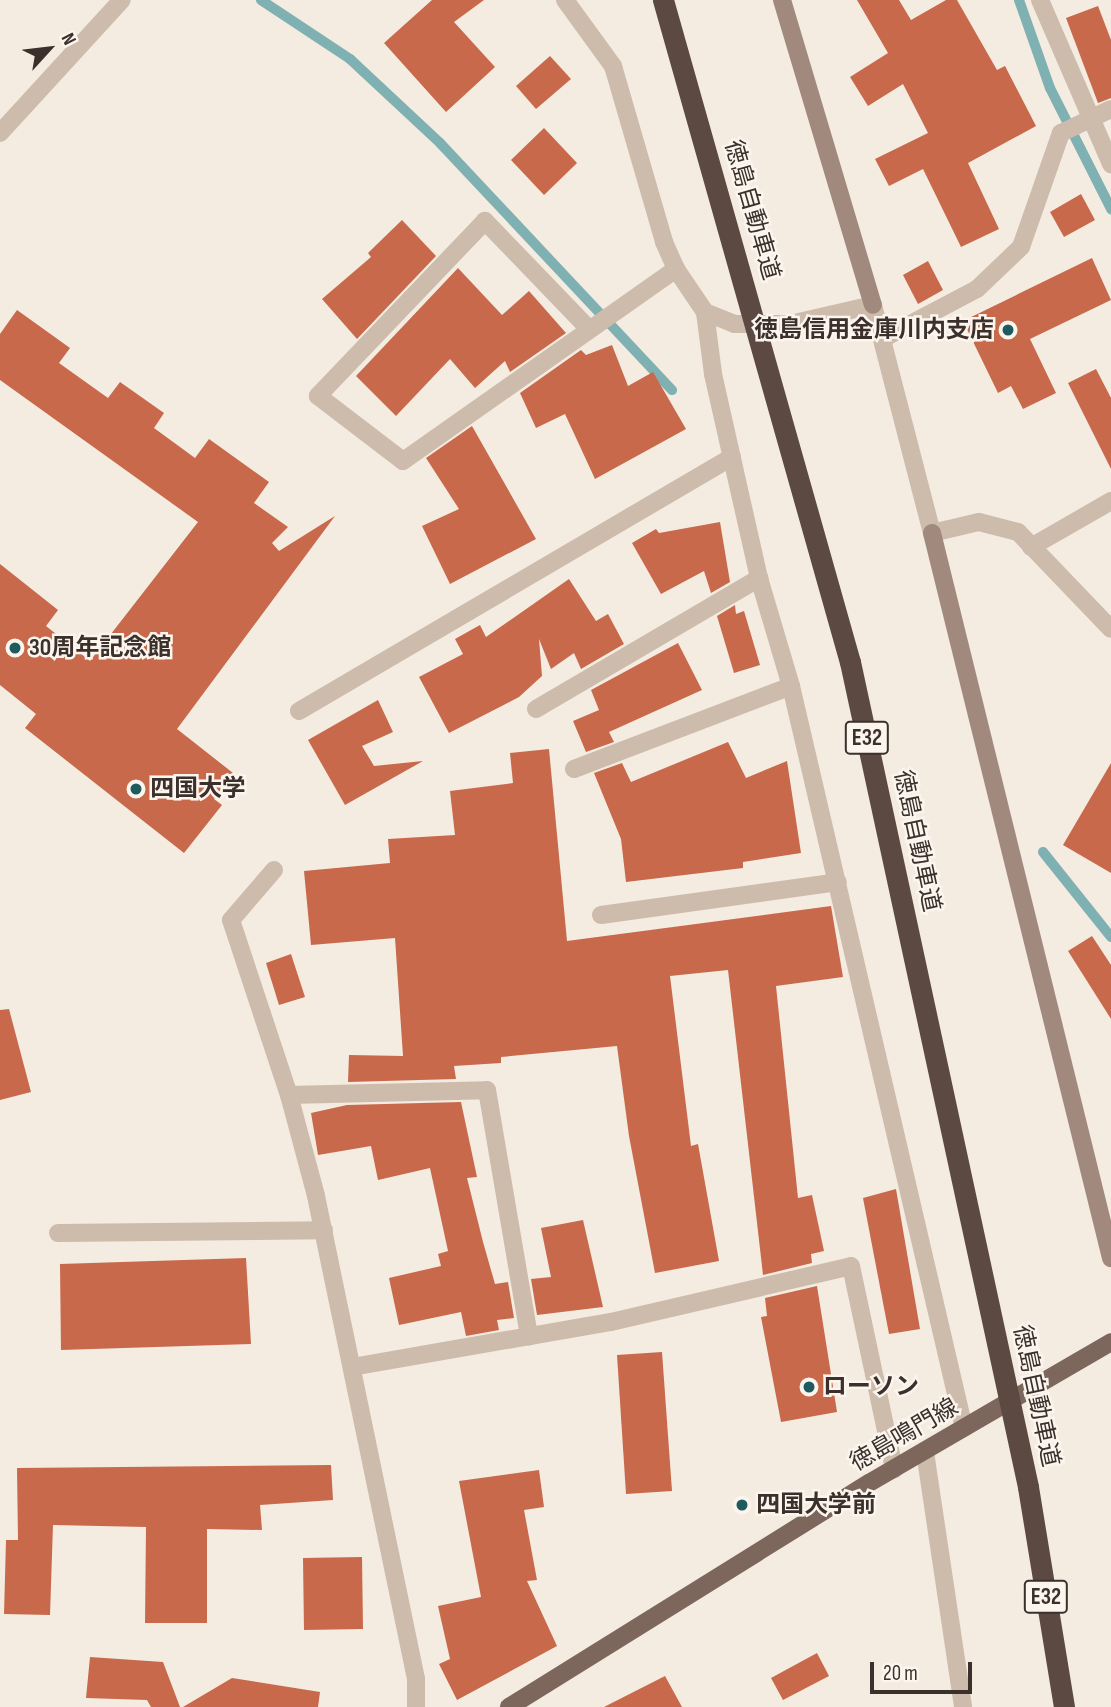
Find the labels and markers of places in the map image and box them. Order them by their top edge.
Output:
place label: 徳島信用金庫川内支店 [754,316,994,344]
marker: 徳島信用金庫川内支店 [1000,322,1016,338]
place label: 30周年記念館 [29,634,171,662]
marker: 30周年記念館 [7,640,23,656]
place label: 四国大学 [150,775,246,803]
marker: 四国大学 [128,781,144,797]
place label: ローソン [823,1373,919,1401]
marker: ローソン [801,1379,817,1395]
place label: 四国大学前 [756,1491,876,1519]
marker: 四国大学前 [734,1497,750,1513]

